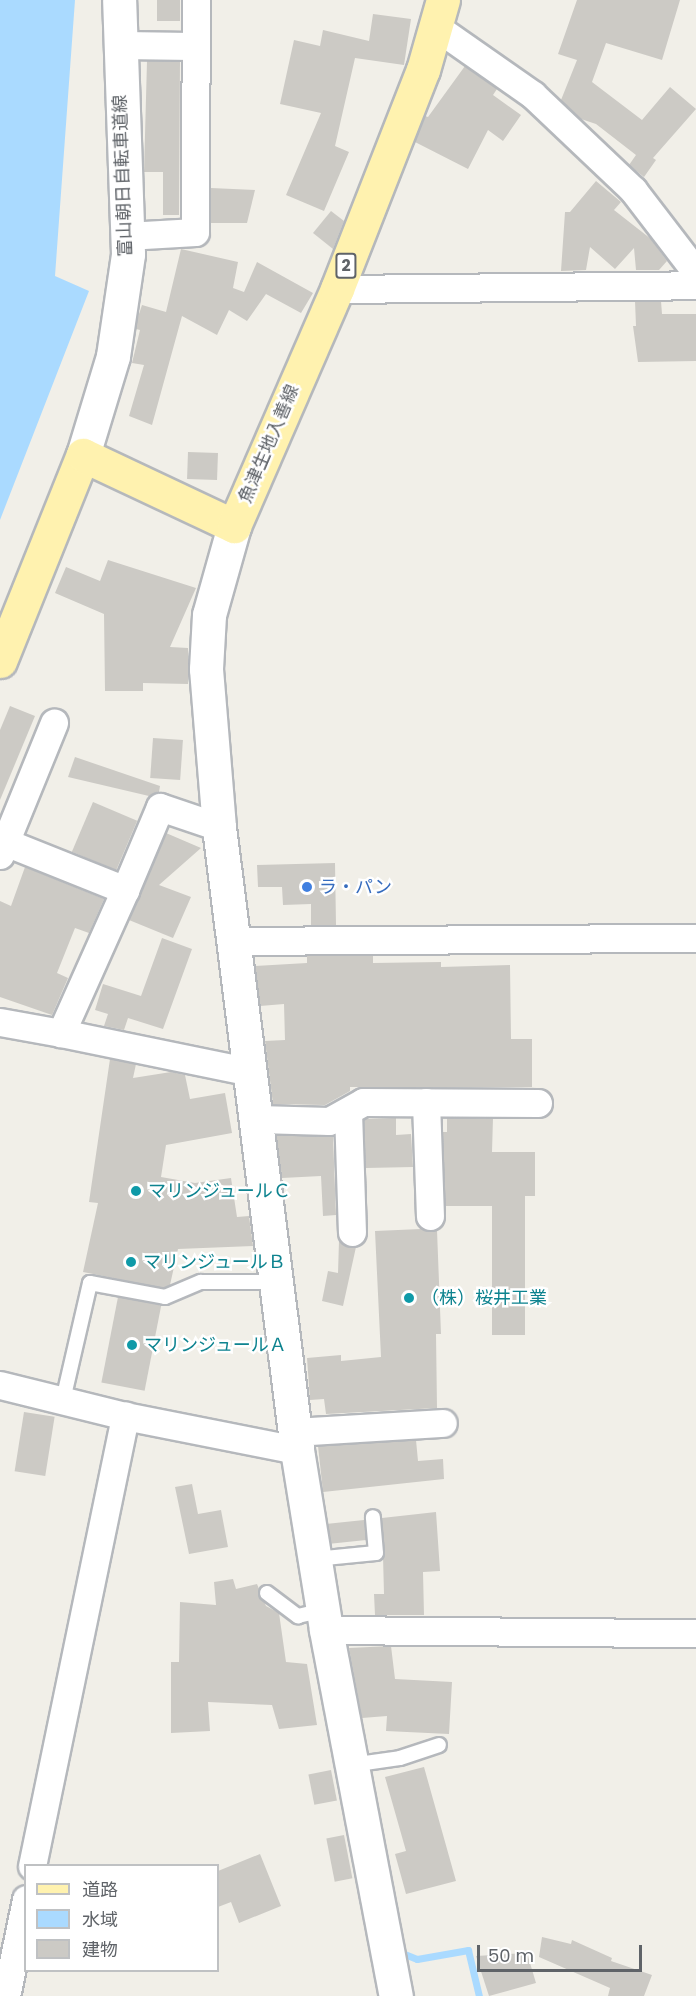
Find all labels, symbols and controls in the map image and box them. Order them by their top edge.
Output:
street label: 富山朝日自転車道線 [109,95,137,257]
road number: 2 [334,253,358,279]
street label: 魚津生地入善線 [234,382,304,506]
place label: ラ・パン [319,876,391,898]
marker: ラ・パン [300,880,314,894]
place label: マリンジュールＣ [148,1180,292,1202]
marker: マリンジュールＣ [129,1184,143,1198]
place label: マリンジュールＢ [143,1251,287,1273]
marker: マリンジュールＢ [124,1255,138,1269]
place label: （株）桜井工業 [421,1287,547,1309]
marker: （株）桜井工業 [402,1291,416,1305]
place label: マリンジュールＡ [144,1334,288,1356]
marker: マリンジュールＡ [125,1338,139,1352]
legend [24,1864,219,1972]
text: 道路 [82,1877,118,1902]
text: 水域 [82,1907,118,1932]
scale bar [480,1933,645,1971]
text: 建物 [82,1937,118,1962]
text: 50 m [488,1943,534,1968]

